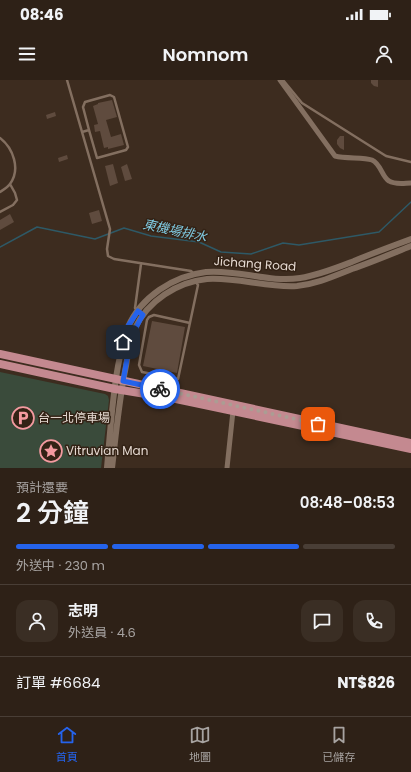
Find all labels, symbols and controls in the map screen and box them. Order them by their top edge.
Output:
text: 08:46 [20,4,63,25]
text: Nomnom [163,42,248,67]
icon: menu [16,43,38,65]
icon: person [373,43,395,65]
water label: 東機場排水 [141,214,210,247]
street label: Jichang Road [213,252,297,275]
pin [106,325,140,359]
icon: home [112,331,134,353]
courier [140,369,180,409]
icon: bike [149,378,171,400]
parking icon: 台一北停車場 [10,405,36,431]
pin [301,407,335,441]
place label: 台一北停車場 [38,409,110,426]
icon: bag [307,413,329,435]
place icon: Vitruvian Man [38,438,64,464]
place label: Vitruvian Man [66,442,148,459]
text: 預計還要 [16,478,68,497]
text: 08:48–08:53 [300,492,395,513]
text: 2 分鐘 [16,495,89,531]
text: 外送中 · 230 m [16,556,105,575]
button: person [16,600,58,642]
text: 志明 [68,600,98,621]
button: chat [301,600,343,642]
button: phone [353,600,395,642]
text: 外送員 · 4.6 [68,623,136,642]
text: 訂單 #6684 [16,672,101,693]
text: NT$826 [337,672,395,693]
tab: 首頁 [56,724,78,766]
tab: 地圖 [189,724,211,766]
tab: 已儲存 [322,724,355,766]

